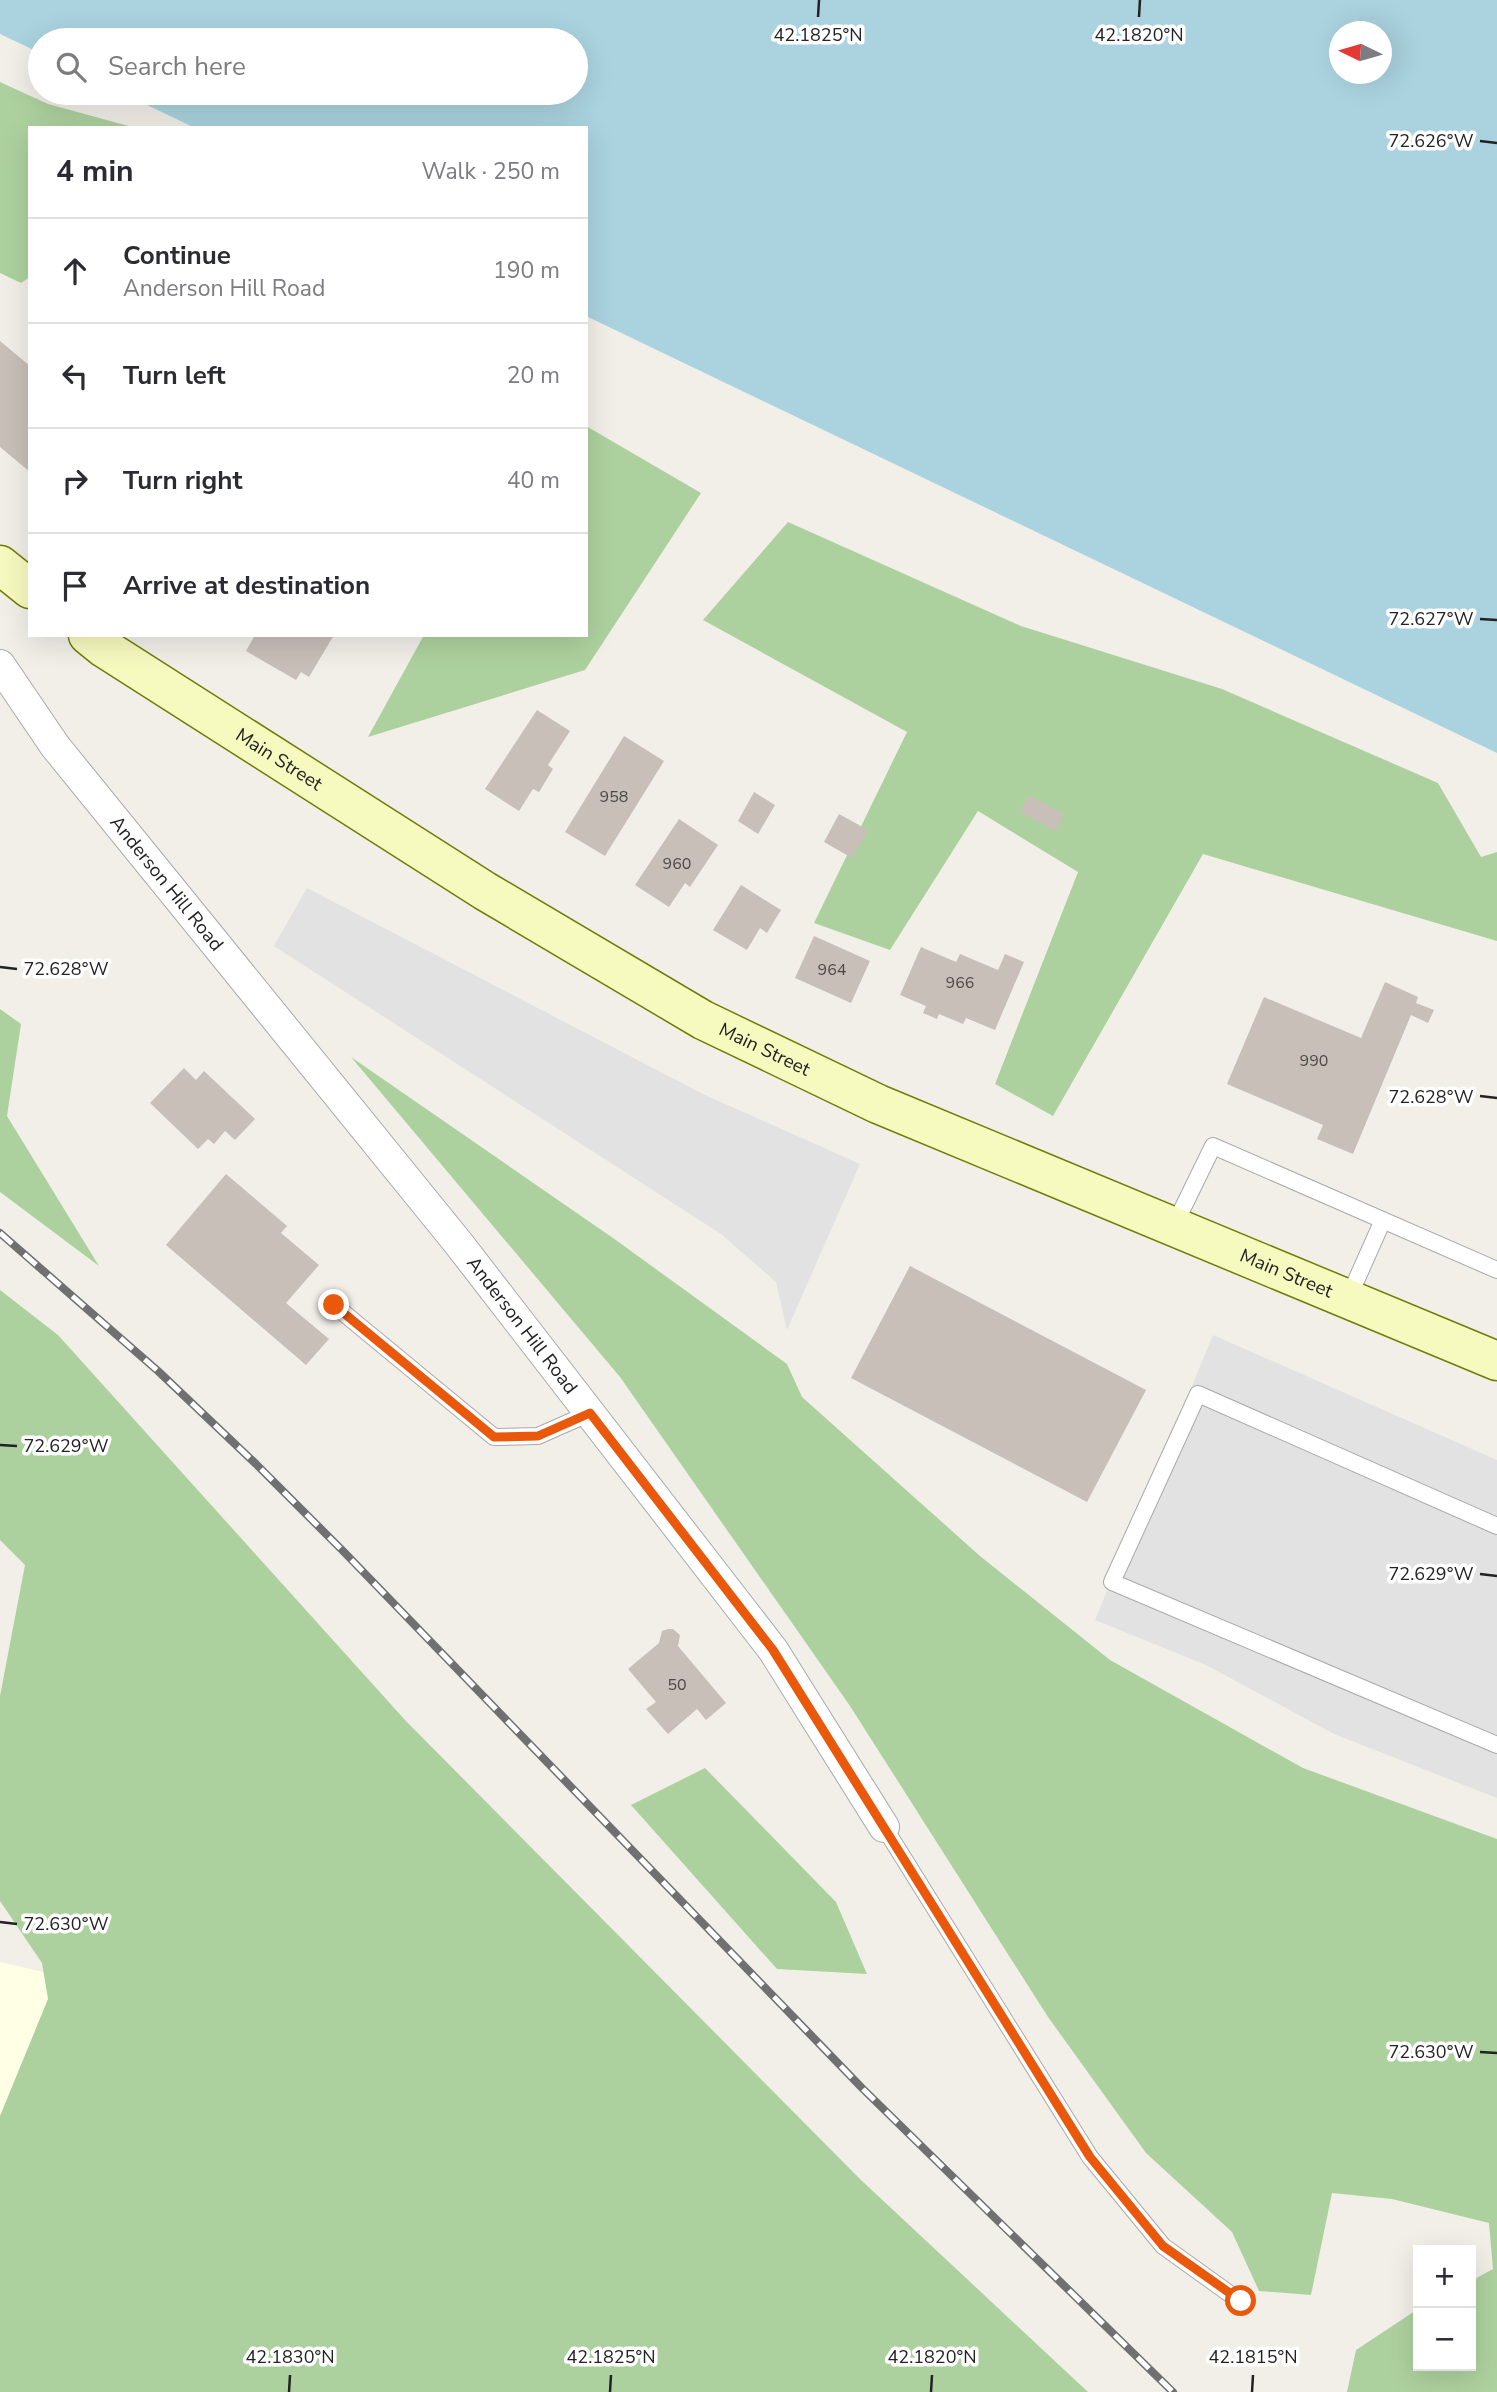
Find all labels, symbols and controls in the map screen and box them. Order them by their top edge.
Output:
north arrow [1329,21,1392,84]
text: 42.1825°N [774,23,862,47]
text: 42.1820°N [1095,23,1183,47]
search box [28,28,588,105]
icon: search [52,48,90,86]
text: Search here [108,49,246,84]
text: 72.626°W [1389,129,1474,153]
text: 4 min [56,151,134,192]
text: Walk · 250 m [421,156,560,187]
text: Continue [123,238,231,273]
icon: ahead [56,252,94,290]
text: 190 m [493,255,560,286]
text: Anderson Hill Road [123,273,325,304]
icon: left [56,357,94,395]
text: Turn left [123,358,226,393]
text: 20 m [507,360,560,391]
icon: right [56,462,94,500]
text: Turn right [123,463,242,498]
text: 40 m [507,465,560,496]
icon: arrive [56,567,94,605]
text: Arrive at destination [123,568,370,603]
text: 72.627°W [1389,607,1474,631]
street label: Main Street [230,722,328,797]
house number: 958 [600,786,628,808]
street label: Anderson Hill Road [104,810,229,957]
house number: 960 [663,853,691,875]
text: 72.628°W [24,957,109,981]
house number: 964 [818,959,847,981]
house number: 966 [946,972,974,994]
street label: Main Street [715,1017,815,1083]
house number: 990 [1300,1050,1328,1072]
text: 72.628°W [1389,1085,1474,1109]
street label: Main Street [1236,1243,1337,1304]
street label: Anderson Hill Road [460,1251,583,1399]
route end [318,1289,349,1320]
text: 72.629°W [24,1434,109,1458]
text: 72.629°W [1389,1562,1474,1586]
house number: 50 [667,1674,687,1696]
text: 72.630°W [24,1912,109,1936]
text: 72.630°W [1389,2040,1474,2064]
map controls [1413,2245,1476,2371]
button: + [1413,2245,1476,2308]
route start [1225,2285,1256,2316]
button: − [1413,2308,1476,2371]
text: 42.1830°N [246,2345,334,2369]
text: 42.1825°N [567,2345,655,2369]
text: 42.1820°N [888,2345,976,2369]
text: 42.1815°N [1209,2345,1297,2369]

